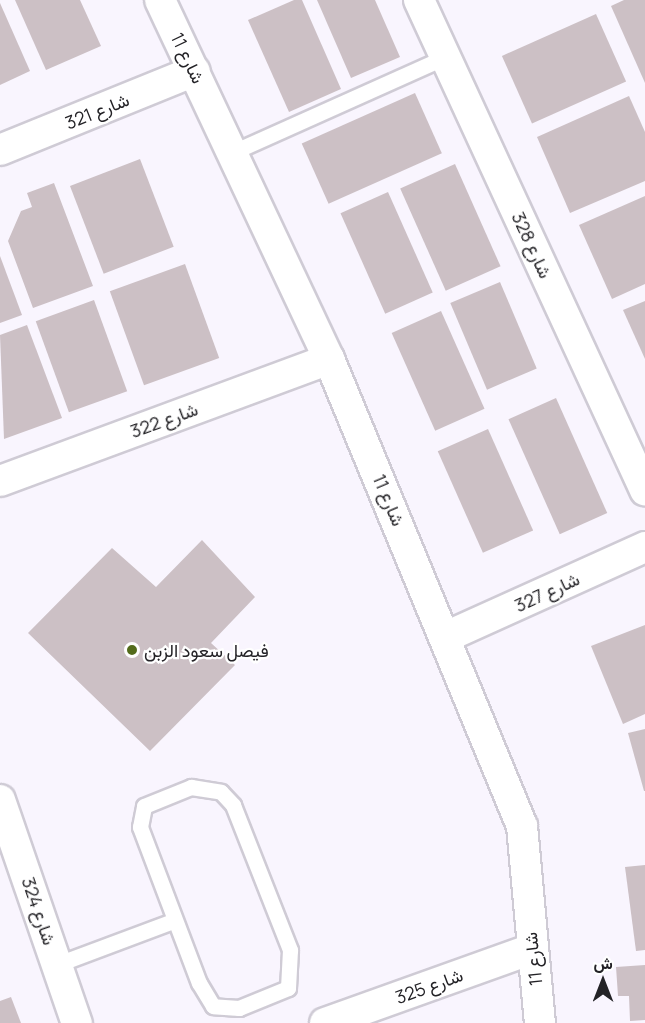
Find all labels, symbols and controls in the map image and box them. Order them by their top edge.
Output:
street label: شارع 11 [166,29,210,87]
street label: شارع 321 [62,88,132,134]
street label: شارع 328 [507,209,557,281]
street label: شارع 322 [127,398,201,442]
street label: شارع 11 [369,471,409,529]
street label: شارع 327 [511,568,583,616]
place label: فيصل سعود الزبن [144,639,269,661]
marker: فيصل سعود الزبن [125,643,139,657]
street label: شارع 324 [17,874,61,948]
street label: شارع 11 [519,931,547,987]
north arrow [573,951,633,1011]
text: ش [593,952,613,974]
street label: شارع 325 [392,964,466,1008]

